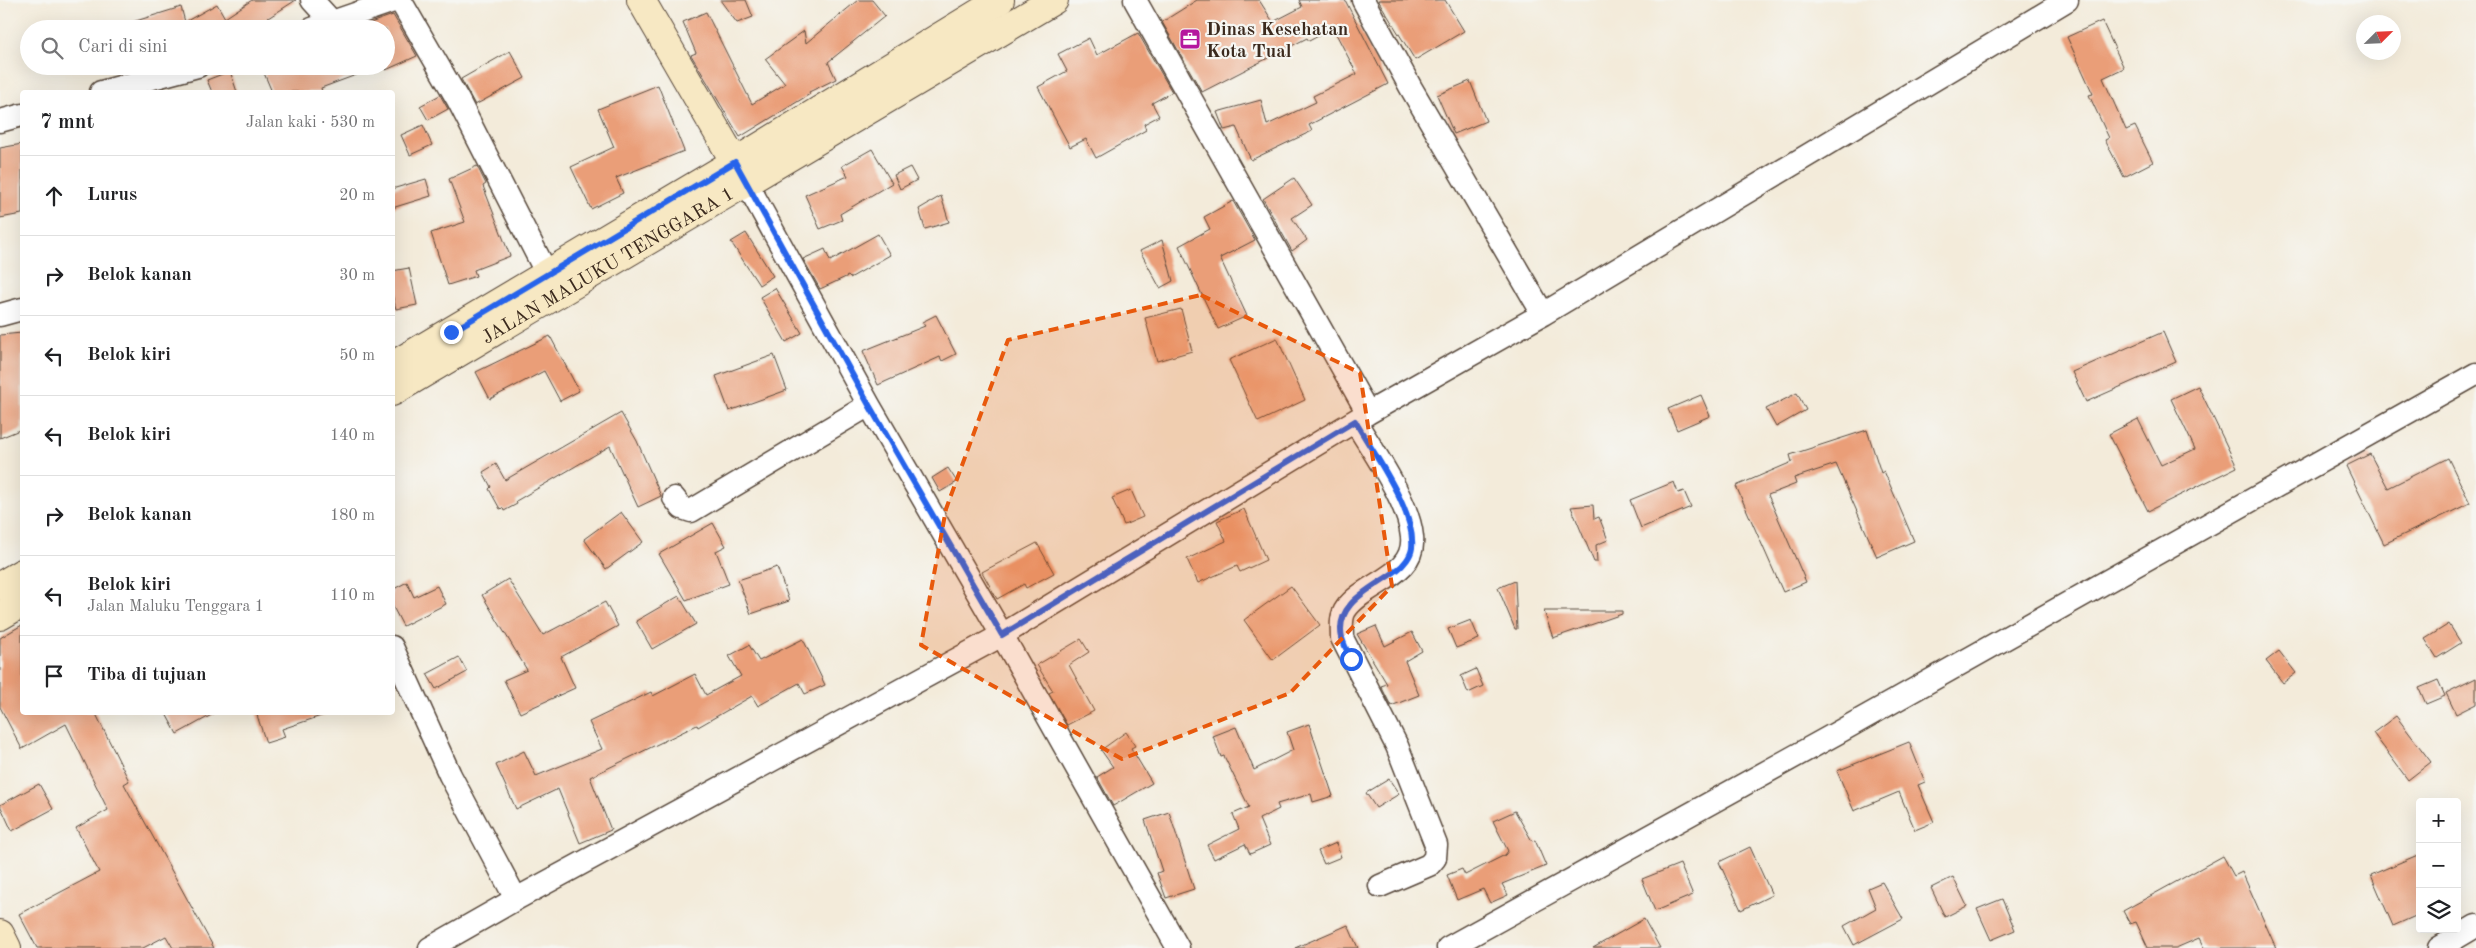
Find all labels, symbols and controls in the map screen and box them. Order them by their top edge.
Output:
north arrow [2356,15,2401,60]
search box [20,20,395,75]
place label: Dinas Kesehatan Kota Tual [1206,21,1348,62]
office icon: Dinas Kesehatan Kota Tual [1178,27,1202,51]
icon: search [38,34,66,62]
text: Cari di sini [78,38,168,57]
text: 7 mnt [40,112,94,133]
text: Jalan kaki · 530 m [246,115,375,131]
icon: ahead [40,182,68,210]
street label: JALAN MALUKU TENGGARA 1 [479,185,738,349]
text: Lurus [87,186,137,205]
text: 20 m [339,188,375,204]
icon: right [40,262,68,290]
text: Belok kanan [87,266,192,285]
text: 30 m [339,268,375,284]
route end [440,321,463,344]
icon: left [40,342,68,370]
text: Belok kiri [87,346,171,365]
text: 50 m [339,348,375,364]
icon: left [40,422,68,450]
text: Belok kiri [87,426,171,445]
text: 140 m [330,428,375,444]
icon: right [40,502,68,530]
text: Belok kanan [87,506,192,525]
text: 180 m [330,508,375,524]
text: Belok kiri [87,576,171,595]
icon: left [40,582,68,610]
text: 110 m [330,588,375,604]
text: Jalan Maluku Tenggara 1 [87,599,264,615]
route start [1340,648,1363,671]
icon: arrive [40,662,68,690]
text: Tiba di tujuan [87,666,207,685]
map controls [2416,798,2461,933]
button: + [2416,798,2461,843]
button: − [2416,843,2461,888]
button: layers [2416,888,2461,933]

